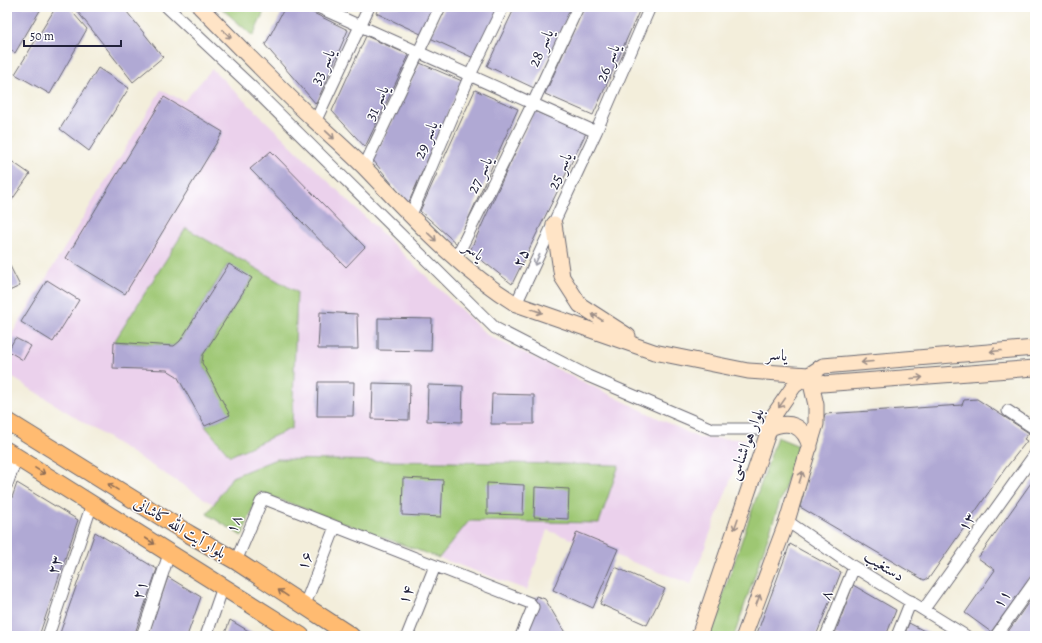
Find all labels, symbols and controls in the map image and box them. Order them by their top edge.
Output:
scale bar [24,22,121,48]
street label: یاسر 28 [523,25,560,71]
text: 50 m [30,28,54,44]
one-way arrow [222,30,232,39]
street label: یاسر 26 [590,40,626,85]
street label: یاسر 33 [305,44,341,89]
street label: یاسر 31 [359,81,395,124]
street label: یاسر 29 [408,117,444,162]
one-way arrow [325,131,335,140]
street label: یاسر 25 [542,148,578,193]
street label: یاسر 27 [462,152,499,197]
one-way arrow [427,233,437,242]
street label: یاسر [457,235,490,267]
street label: ۲۵ [507,245,535,271]
one-way arrow [533,253,540,265]
one-way arrow [530,308,542,316]
one-way arrow [592,313,603,321]
street label: یاسر [764,343,789,367]
one-way arrow [990,348,1003,355]
one-way arrow [861,358,874,365]
one-way arrow [910,374,923,381]
one-way arrow [778,397,786,408]
street label: بلوار هواشناسی [722,405,770,483]
one-way arrow [34,468,46,476]
one-way arrow [798,471,805,484]
one-way arrow [108,483,119,491]
street label: بلوار آیت الله کاشانی [130,490,231,564]
street label: ۱۳ [953,508,981,536]
street label: ۱۸ [220,511,248,537]
one-way arrow [732,518,740,530]
one-way arrow [144,537,155,546]
street label: دستغیب [859,545,909,587]
street label: ۱۶ [291,548,319,574]
street label: ۲۳ [42,553,68,577]
street label: ۲۱ [127,578,153,602]
street label: ۱۴ [392,582,420,608]
street label: ۱۱ [988,585,1016,613]
street label: ۸ [814,587,838,603]
one-way arrow [277,588,289,596]
one-way arrow [754,594,762,606]

